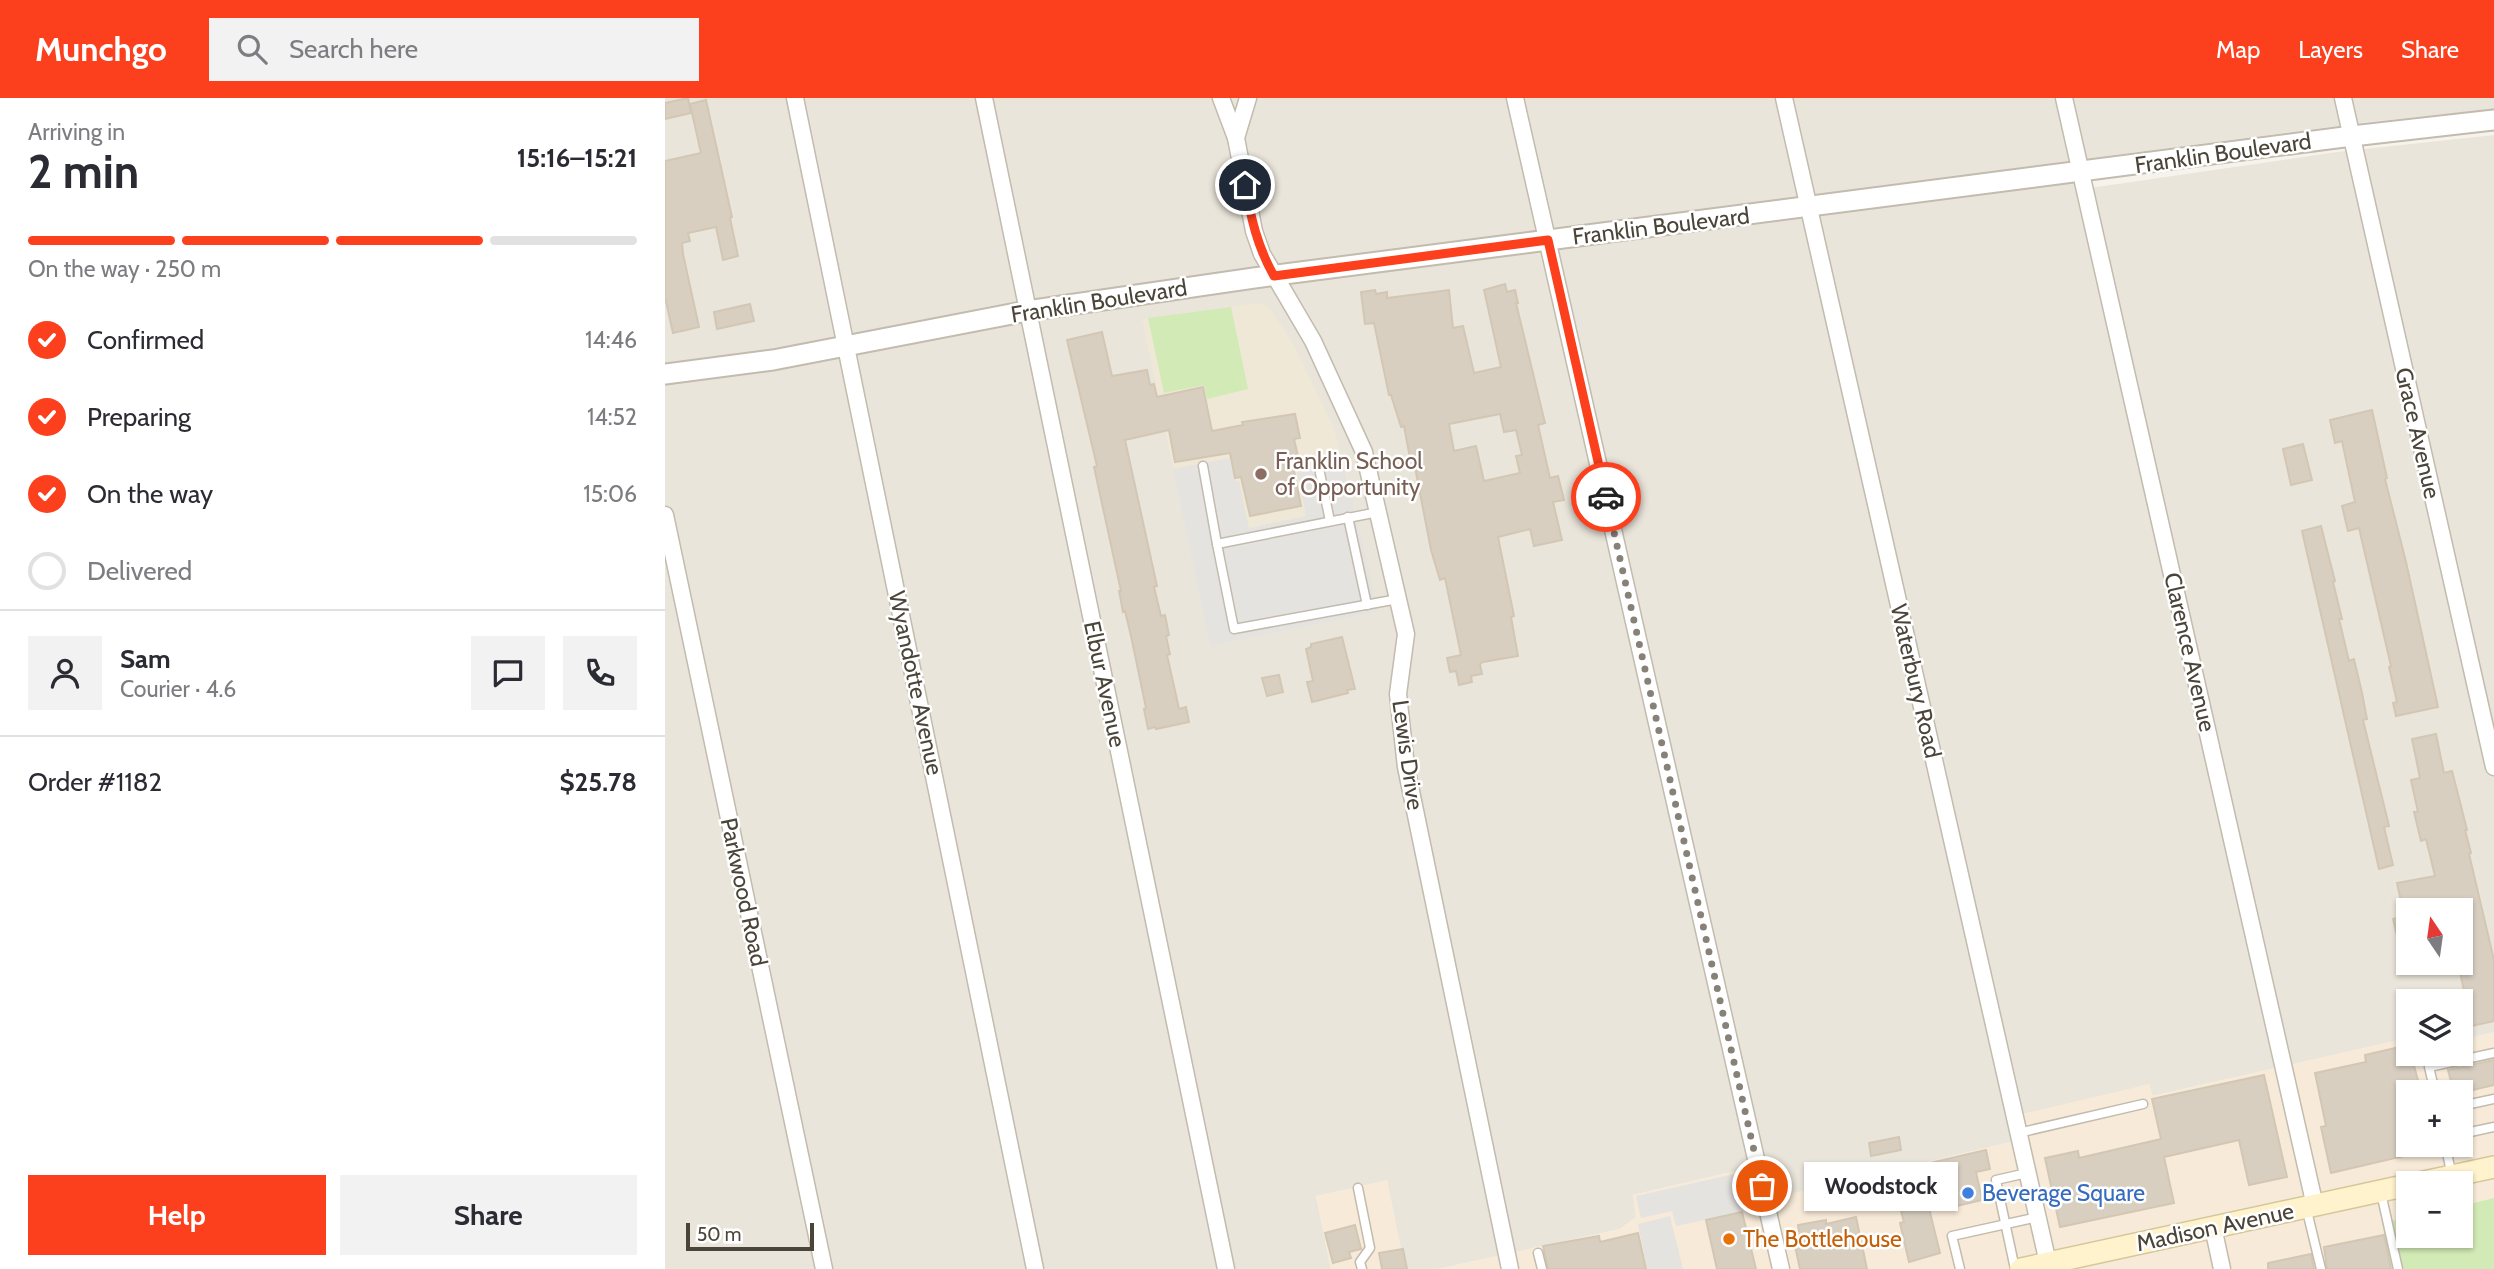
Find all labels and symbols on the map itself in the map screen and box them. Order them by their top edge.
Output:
street label: Franklin Boulevard [2133,127,2313,179]
pin [1215,155,1275,215]
street label: Franklin Boulevard [1571,201,1751,251]
street label: Franklin Boulevard [1009,273,1189,329]
street label: Grace Avenue [2389,365,2447,501]
place label: Franklin School of Opportunity [1275,447,1423,501]
courier [1571,462,1641,532]
marker: Franklin School of Opportunity [1253,466,1269,482]
street label: Clarence Avenue [2158,570,2222,734]
street label: Wyandotte Avenue [883,588,949,778]
street label: Waterbury Road [1885,601,1947,761]
street label: Elbur Avenue [1078,618,1132,750]
street label: Lewis Drive [1386,698,1430,812]
street label: Parkwood Road [715,815,773,969]
north arrow [2396,898,2473,975]
pin [1732,1156,1792,1216]
callout: Woodstock [1804,1162,1958,1210]
place label: Beverage Square [1982,1179,2145,1207]
marker: Beverage Square [1960,1185,1976,1201]
street label: Madison Avenue [2134,1197,2297,1257]
scale bar [686,1220,814,1252]
place label: The Bottlehouse [1743,1225,1902,1253]
marker: The Bottlehouse [1721,1231,1737,1247]

